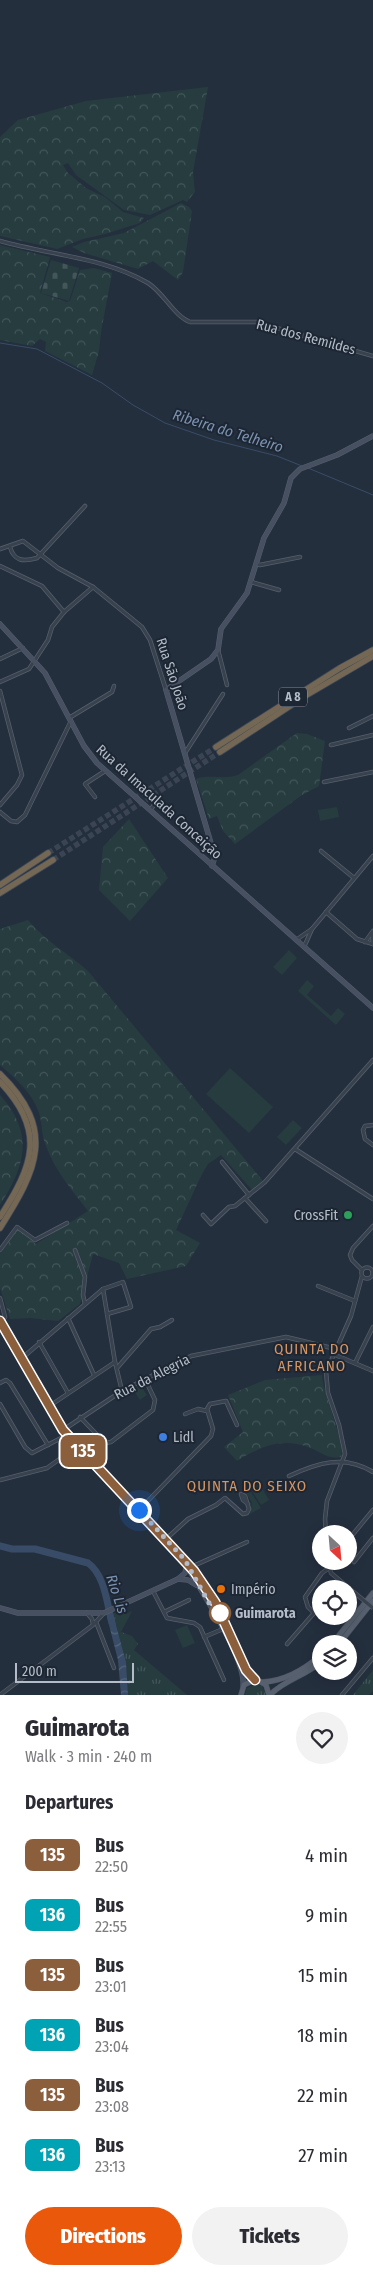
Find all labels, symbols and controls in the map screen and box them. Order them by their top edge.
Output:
street label: Rua dos Remildes [255,316,357,358]
water label: Ribeira do Telheiro [171,406,286,456]
street label: Rua São João [152,636,192,712]
road number: A 8 [279,688,307,706]
street label: Rua da Imaculada Conceição [93,741,225,863]
place label: CrossFit [294,1207,338,1224]
marker: CrossFit [342,1209,354,1221]
district label: QUINTA DO AFRICANO [274,1340,350,1375]
street label: Rua da Alegria [111,1351,193,1403]
place label: Lidl [173,1429,194,1446]
marker: Lidl [157,1431,169,1443]
line badge: 135 [54,1435,112,1467]
text: 135 [71,1440,95,1462]
district label: QUINTA DO SEIXO [187,1477,307,1495]
your location [127,1498,152,1523]
north arrow [312,1525,358,1570]
map controls [312,1525,357,1680]
water label: Rio Lis [102,1572,132,1616]
button: locate [312,1580,357,1625]
place label: Império [231,1581,276,1598]
marker: Império [215,1583,227,1595]
marker: Guimarota [209,1602,231,1624]
place label: Guimarota [235,1605,296,1622]
button: layers [312,1635,357,1680]
scale bar [15,1660,134,1683]
text: 200 m [22,1663,57,1680]
button: heart [296,1712,348,1764]
text: Guimarota [25,1714,130,1742]
text: Walk · 3 min · 240 m [25,1747,152,1766]
text: Departures [25,1791,113,1814]
text: Bus [95,1834,124,1857]
text: 135 [40,1844,65,1866]
text: 4 min [305,1844,348,1867]
text: 22:50 [95,1857,128,1876]
text: Bus [95,1894,124,1917]
text: 136 [40,1904,65,1926]
text: 9 min [305,1904,348,1927]
text: 22:55 [95,1917,127,1936]
text: Bus [95,1954,124,1977]
text: 135 [40,1964,65,1986]
text: 15 min [298,1964,348,1987]
text: 23:01 [95,1977,127,1996]
text: Bus [95,2014,124,2037]
text: 136 [40,2024,65,2046]
text: 18 min [297,2024,348,2047]
text: 23:04 [95,2037,129,2056]
text: Bus [95,2074,124,2097]
text: 135 [40,2084,65,2106]
text: 22 min [297,2084,348,2107]
text: 23:08 [95,2097,129,2116]
text: Bus [95,2134,124,2157]
text: 136 [40,2144,65,2166]
text: 27 min [298,2144,348,2167]
text: 23:13 [95,2157,125,2176]
button: Directions [25,2207,182,2265]
button: Tickets [192,2207,348,2265]

